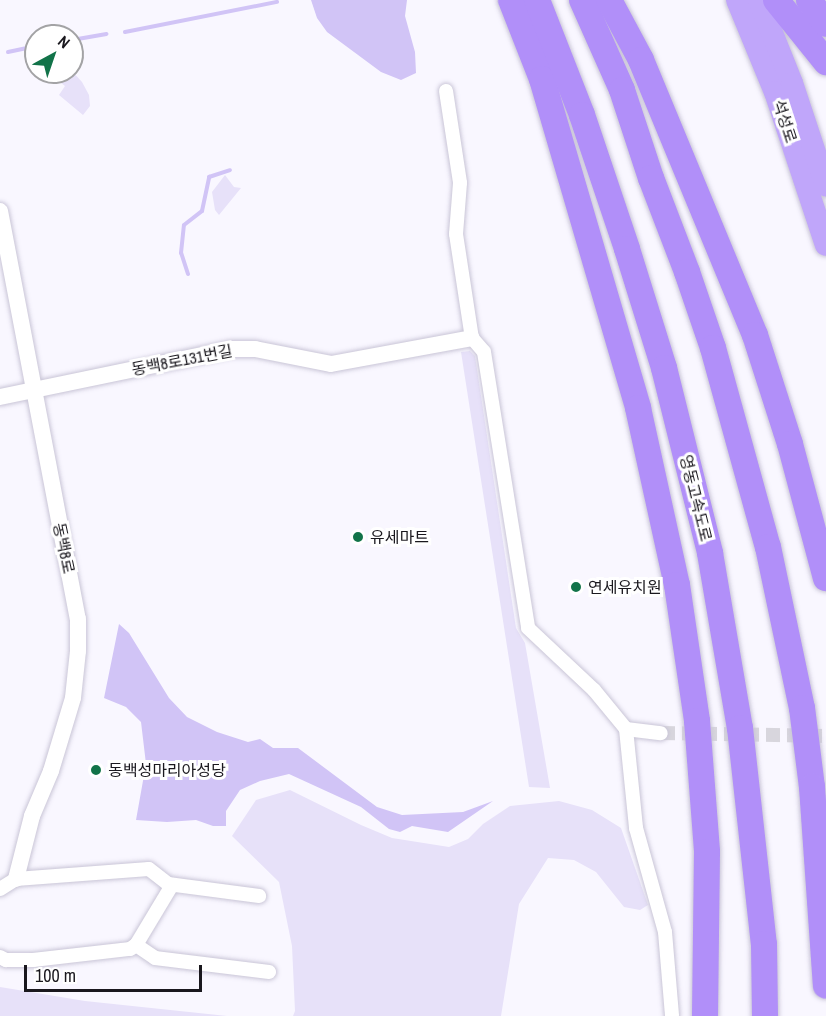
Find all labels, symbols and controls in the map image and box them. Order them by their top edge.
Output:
north arrow [24,24,84,84]
text: N [54,30,75,53]
street label: 석성로 [769,97,801,145]
street label: 동백8로131번길 [130,341,234,379]
street label: 영동고속도로 [676,453,716,543]
street label: 동백8로 [49,521,79,575]
place label: 유세마트 [370,527,429,547]
marker: 유세마트 [351,530,365,544]
place label: 연세유치원 [588,577,662,597]
marker: 연세유치원 [569,580,583,594]
place label: 동백성마리아성당 [108,760,226,780]
marker: 동백성마리아성당 [89,763,103,777]
scale bar [27,953,206,991]
text: 100 m [35,963,76,988]

